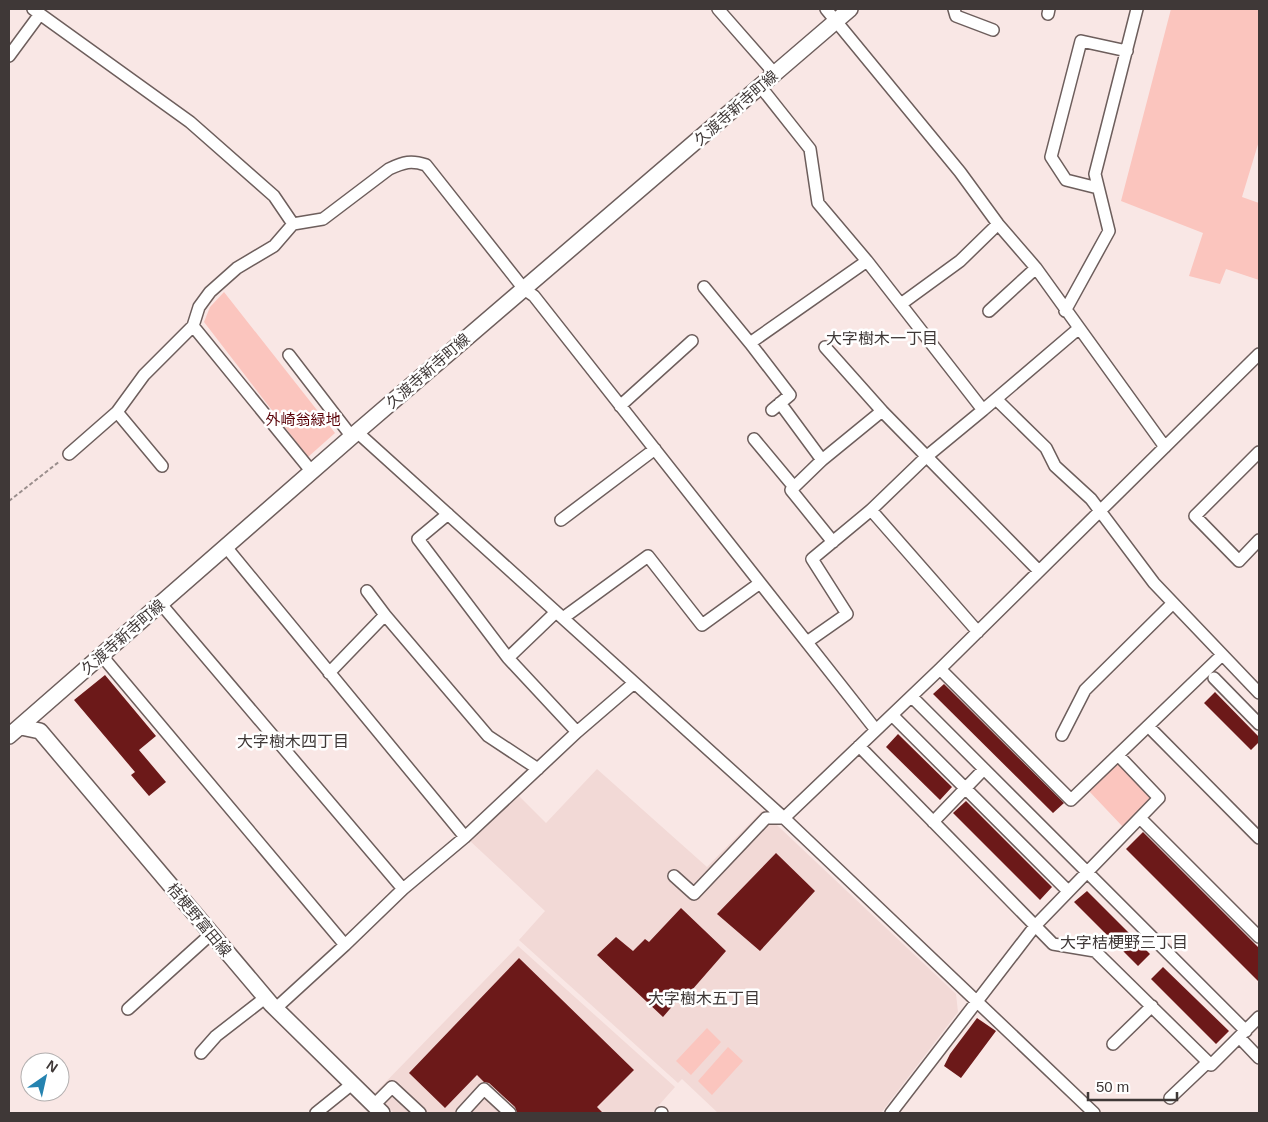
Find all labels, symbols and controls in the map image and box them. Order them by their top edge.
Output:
street label: 久渡寺新寺町線 [690,67,781,148]
street label: 久渡寺新寺町線 [382,330,473,411]
district label: 大字樹木一丁目 [826,330,938,347]
park label: 外崎翁緑地 [265,411,341,428]
street label: 久渡寺新寺町線 [77,596,168,677]
district label: 大字樹木四丁目 [237,733,349,750]
street label: 桔梗野富田線 [164,880,235,960]
district label: 大字桔梗野三丁目 [1060,934,1188,951]
district label: 大字樹木五丁目 [648,990,760,1007]
north arrow [20,1052,70,1102]
text: N [44,1057,61,1076]
scale bar [1088,1070,1177,1102]
text: 50 m [1096,1078,1129,1095]

